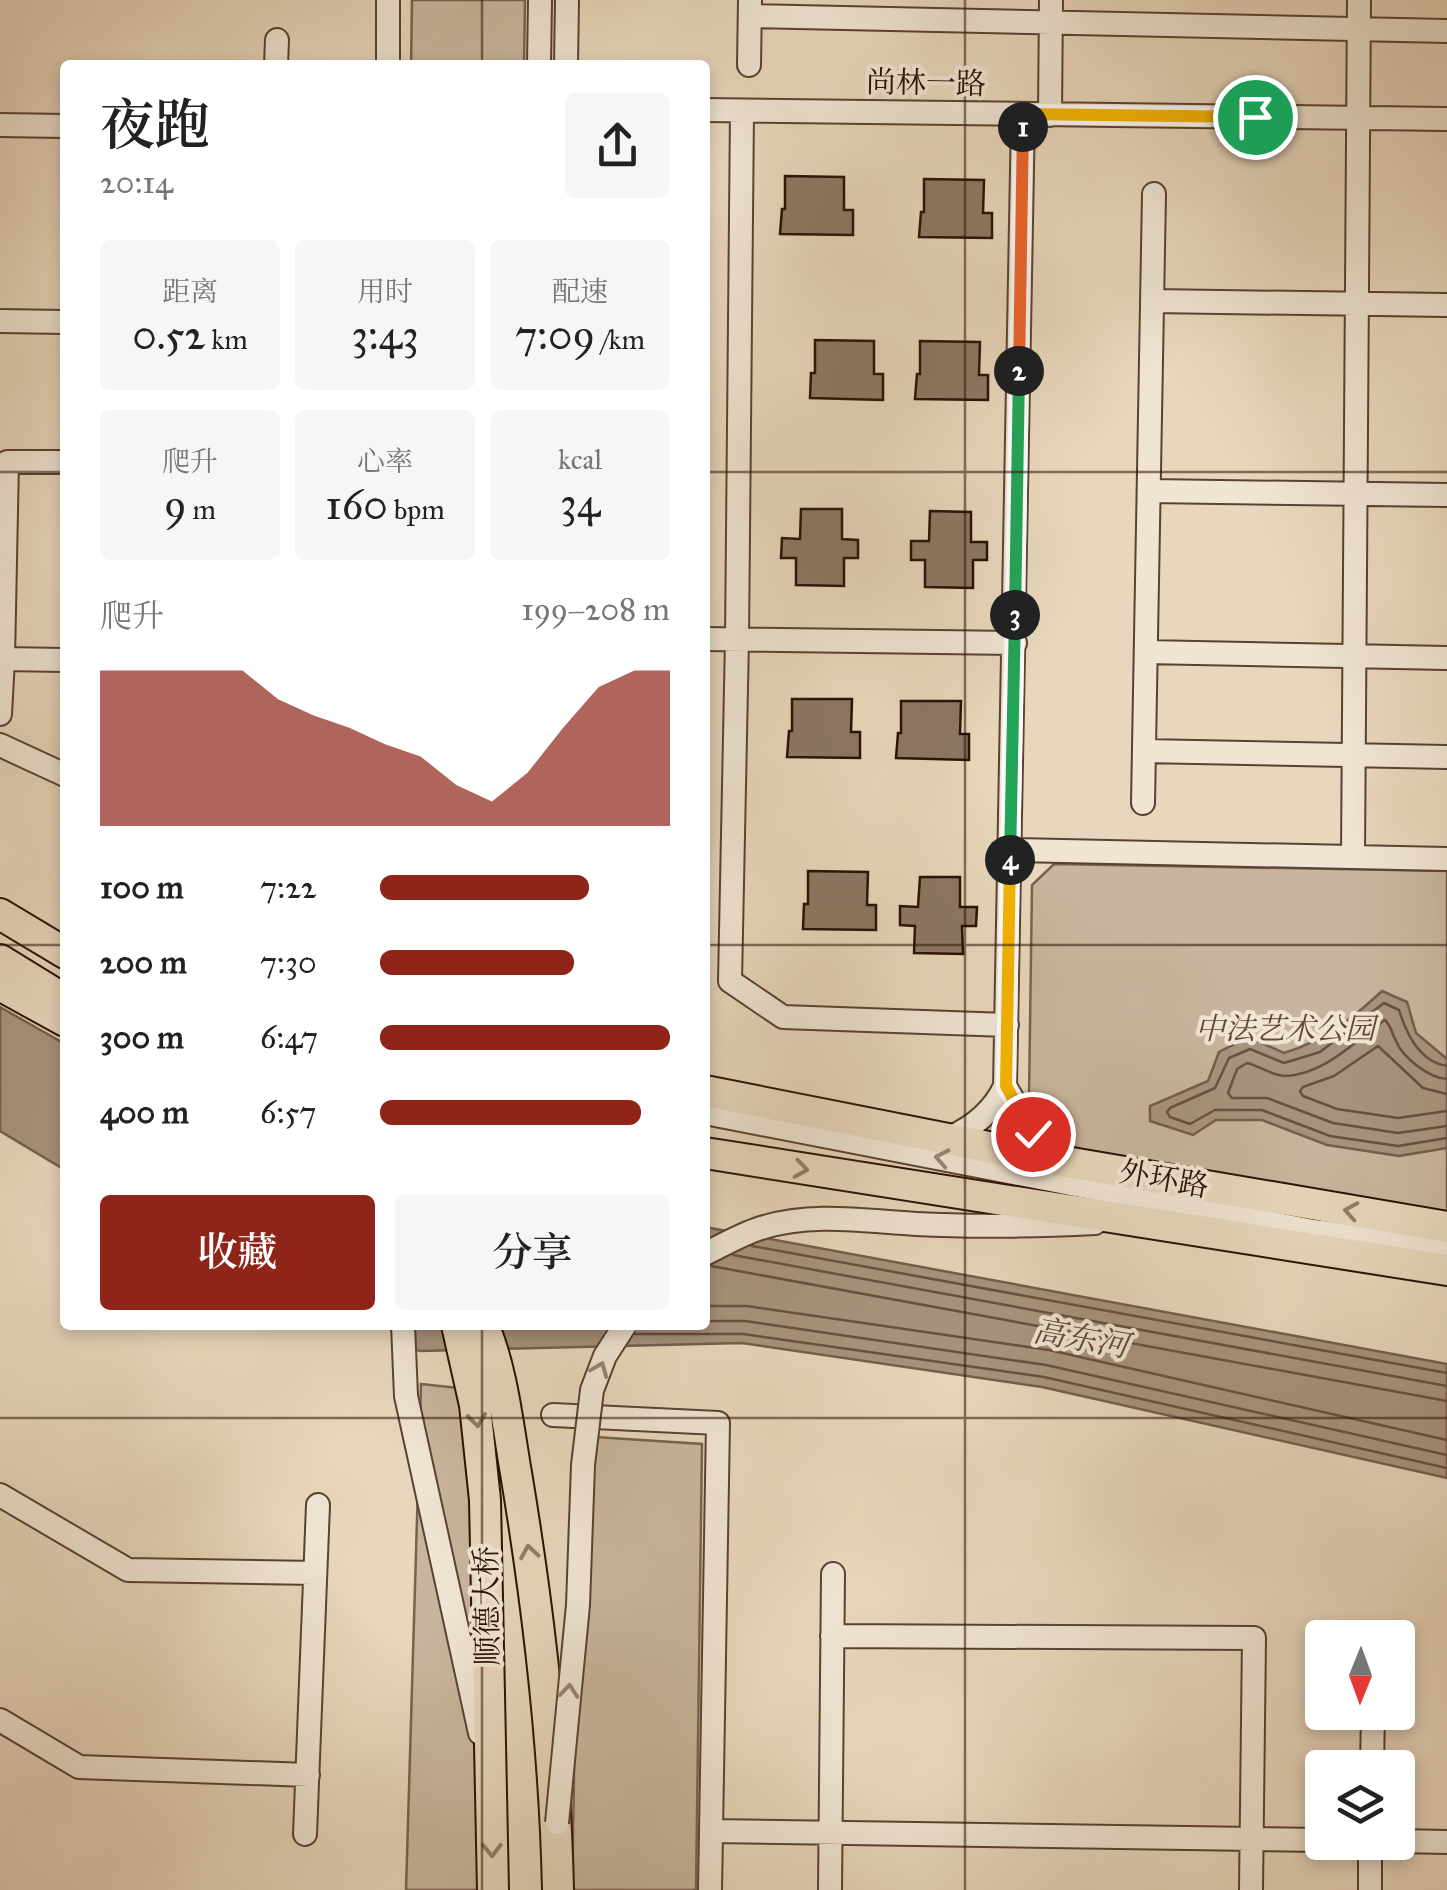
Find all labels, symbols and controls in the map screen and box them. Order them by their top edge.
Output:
street label: 尚林一路 [866,64,986,102]
pin [1213,75,1298,160]
icon: arrive [1228,90,1283,145]
text: 夜跑 [100,92,210,159]
button: share [565,93,670,198]
pin: 1 [998,102,1048,152]
text: 1 [1017,109,1029,144]
text: 20:14 [100,163,173,202]
text: 距离 [162,274,218,309]
text: 用时 [357,274,413,309]
text: 配速 [552,274,608,309]
text: 0.52 [132,309,205,361]
text: 3:43 [351,309,419,361]
text: 7:09 [515,309,595,361]
text: km [205,322,248,357]
text: /km [595,322,645,357]
pin: 2 [994,346,1044,396]
text: 2 [1012,353,1026,388]
text: kcal [558,442,602,477]
text: 爬升 [162,444,218,479]
text: 心率 [357,444,413,479]
text: 34 [560,477,600,529]
text: 9 [164,479,187,531]
text: 160 [325,479,388,531]
text: m [187,492,216,527]
text: bpm [388,492,445,527]
text: 199–208 m [521,590,670,629]
pin: 3 [990,590,1040,640]
text: 爬升 [100,597,164,636]
text: 3 [1009,597,1021,632]
pin: 4 [985,835,1035,885]
text: 4 [1002,842,1018,877]
text: 100 m [100,868,184,907]
text: 7:22 [260,868,317,907]
text: 200 m [100,943,187,982]
text: 7:30 [260,943,317,982]
park label: 中法艺术公园 [1195,1011,1379,1047]
text: 300 m [100,1018,184,1057]
text: 6:47 [260,1018,318,1057]
pin [991,1092,1076,1177]
text: 400 m [100,1093,189,1132]
text: 6:57 [260,1093,316,1132]
icon: check [1006,1107,1061,1162]
one-way arrow [934,1148,951,1169]
street label: 外环路 [1117,1153,1211,1205]
one-way arrow [793,1158,810,1179]
button: 收藏 [100,1195,375,1310]
button: 分享 [395,1195,670,1310]
one-way arrow [1343,1201,1359,1222]
water label: 高东河 [1030,1311,1136,1367]
one-way arrow [589,1361,609,1379]
one-way arrow [466,1413,487,1429]
one-way arrow [519,1544,540,1560]
street label: 顺德大桥 [468,1546,506,1666]
north arrow [1305,1620,1415,1730]
map controls [1305,1620,1415,1860]
one-way arrow [558,1683,580,1699]
button: layers [1305,1750,1415,1860]
one-way arrow [481,1842,503,1858]

